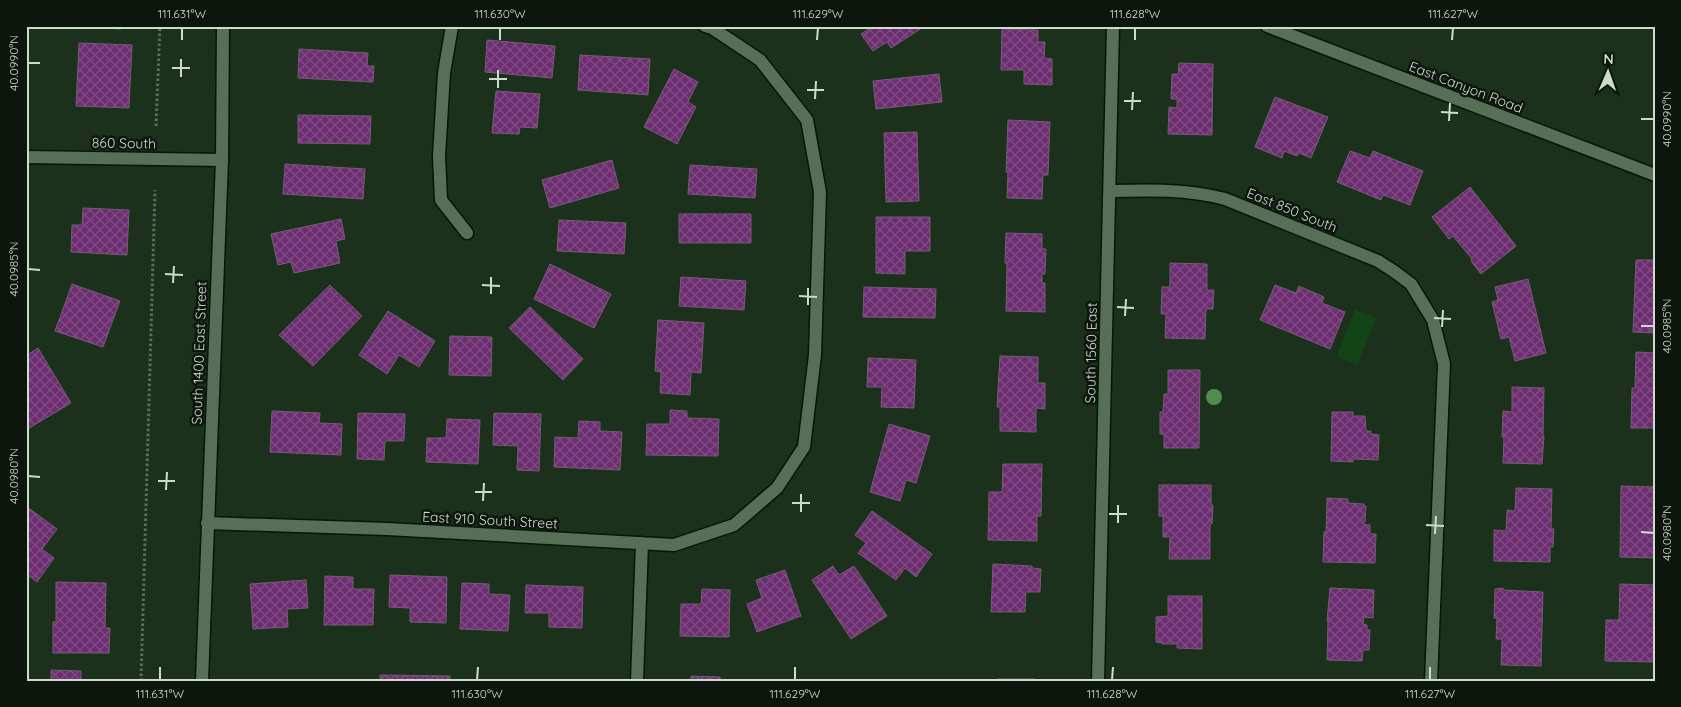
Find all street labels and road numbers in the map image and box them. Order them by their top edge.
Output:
street label: East Canyon Road [1407,57,1525,117]
street label: 860 South [92,133,156,153]
street label: East 850 South [1244,184,1340,236]
street label: South 1400 East Street [188,281,211,425]
street label: South 1560 East [1081,302,1101,404]
street label: East 910 South Street [422,507,559,533]

